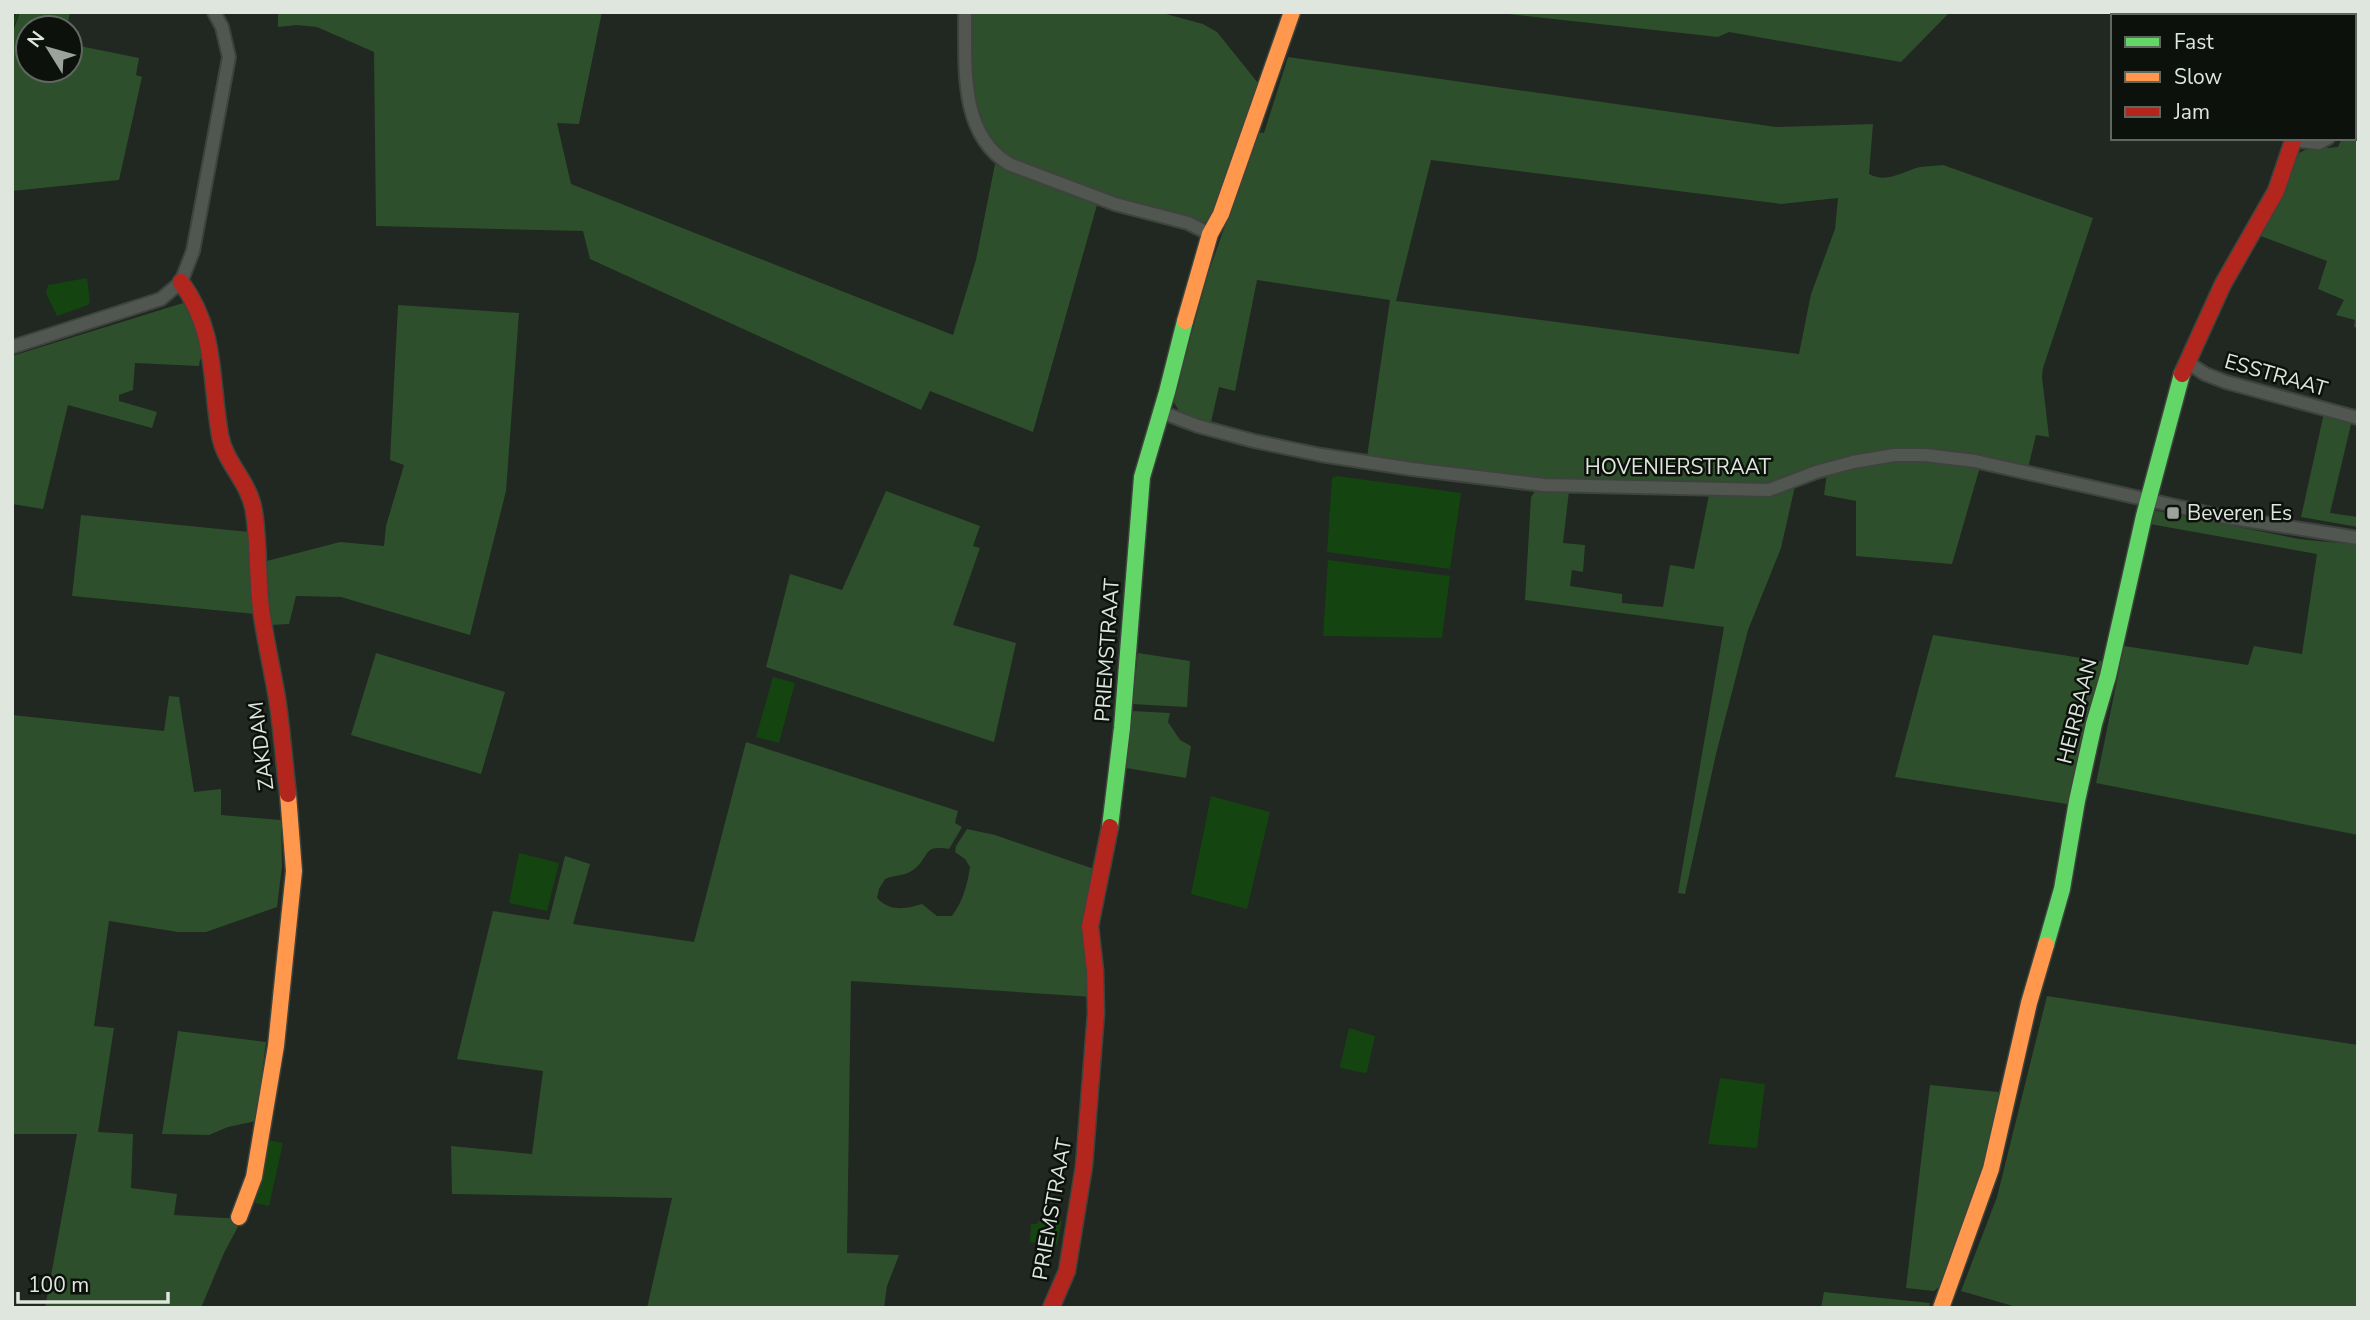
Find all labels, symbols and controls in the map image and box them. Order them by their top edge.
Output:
north arrow [14,14,84,84]
legend [2111,14,2356,140]
text: N [22,26,51,53]
text: Fast [2174,28,2214,56]
text: Slow [2174,63,2223,91]
text: Jam [2173,98,2210,126]
street label: ESSTRAAT [2221,347,2331,403]
street label: HOVENIERSTRAAT [1585,453,1772,481]
place label: Beveren Es [2187,499,2292,527]
marker: Beveren Es [2165,505,2181,521]
street label: PRIEMSTRAAT [1088,577,1126,723]
street label: HEIRBAAN [2050,655,2104,767]
street label: ZAKDAM [242,700,280,792]
street label: PRIEMSTRAAT [1026,1135,1078,1282]
scale bar [18,1260,168,1304]
text: 100 m [28,1271,89,1299]

